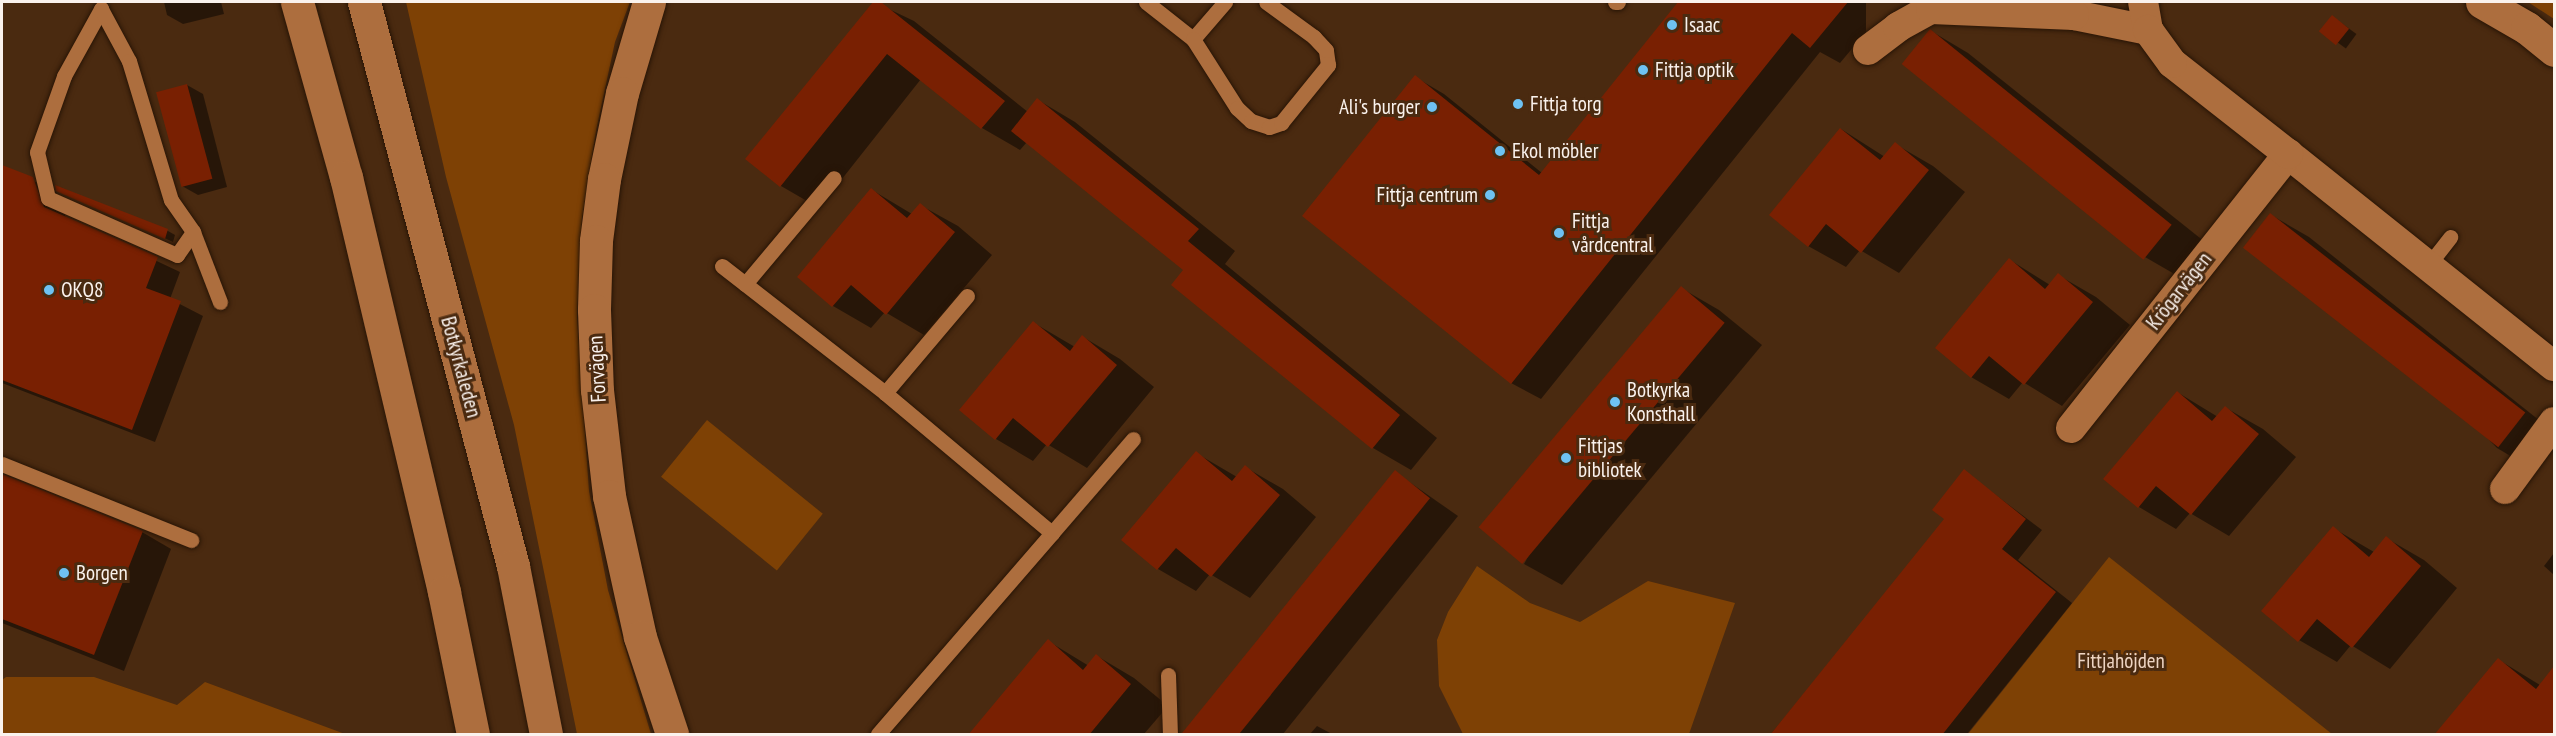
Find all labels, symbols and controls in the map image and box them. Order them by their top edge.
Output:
place label: Isaac [1684,12,1720,38]
marker: Isaac [1665,18,1679,32]
place label: Fittja optik [1655,57,1734,83]
marker: Fittja optik [1636,63,1650,77]
place label: Fittja torg [1530,91,1602,117]
place label: Ali's burger [1339,94,1420,120]
marker: Fittja torg [1511,97,1525,111]
marker: Ali's burger [1425,100,1439,114]
place label: Ekol möbler [1512,138,1599,164]
marker: Ekol möbler [1493,144,1507,158]
place label: Fittja centrum [1377,182,1478,208]
marker: Fittja centrum [1483,188,1497,202]
place label: Fittja vårdcentral [1572,208,1653,258]
marker: Fittja vårdcentral [1550,224,1568,242]
street label: Krögarvägen [2141,247,2217,335]
place label: OKQ8 [61,277,103,303]
marker: OKQ8 [42,283,56,297]
street label: Botkyrkaleden [435,314,487,420]
street label: Forvägen [583,335,611,403]
place label: Botkyrka Konsthall [1627,377,1695,427]
marker: Botkyrka Konsthall [1608,395,1622,409]
place label: Fittjas bibliotek [1578,433,1642,483]
marker: Fittjas bibliotek [1559,451,1573,465]
place label: Borgen [76,560,128,586]
marker: Borgen [57,566,71,580]
park label: Fittjahöjden [2077,648,2165,674]

